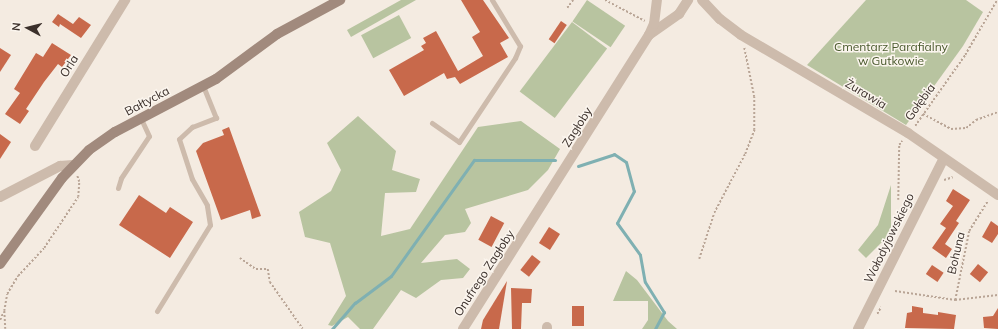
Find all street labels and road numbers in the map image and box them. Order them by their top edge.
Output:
street label: Orla [57,52,81,80]
street label: Żurawia [843,76,889,112]
street label: Gołębia [902,81,938,123]
street label: Bałtycka [122,83,172,119]
street label: Zagłoby [559,104,595,150]
street label: Wołodyjowskiego [861,191,917,285]
street label: Onufrego Zagłoby [451,227,517,319]
street label: Bohuna [944,230,968,276]

